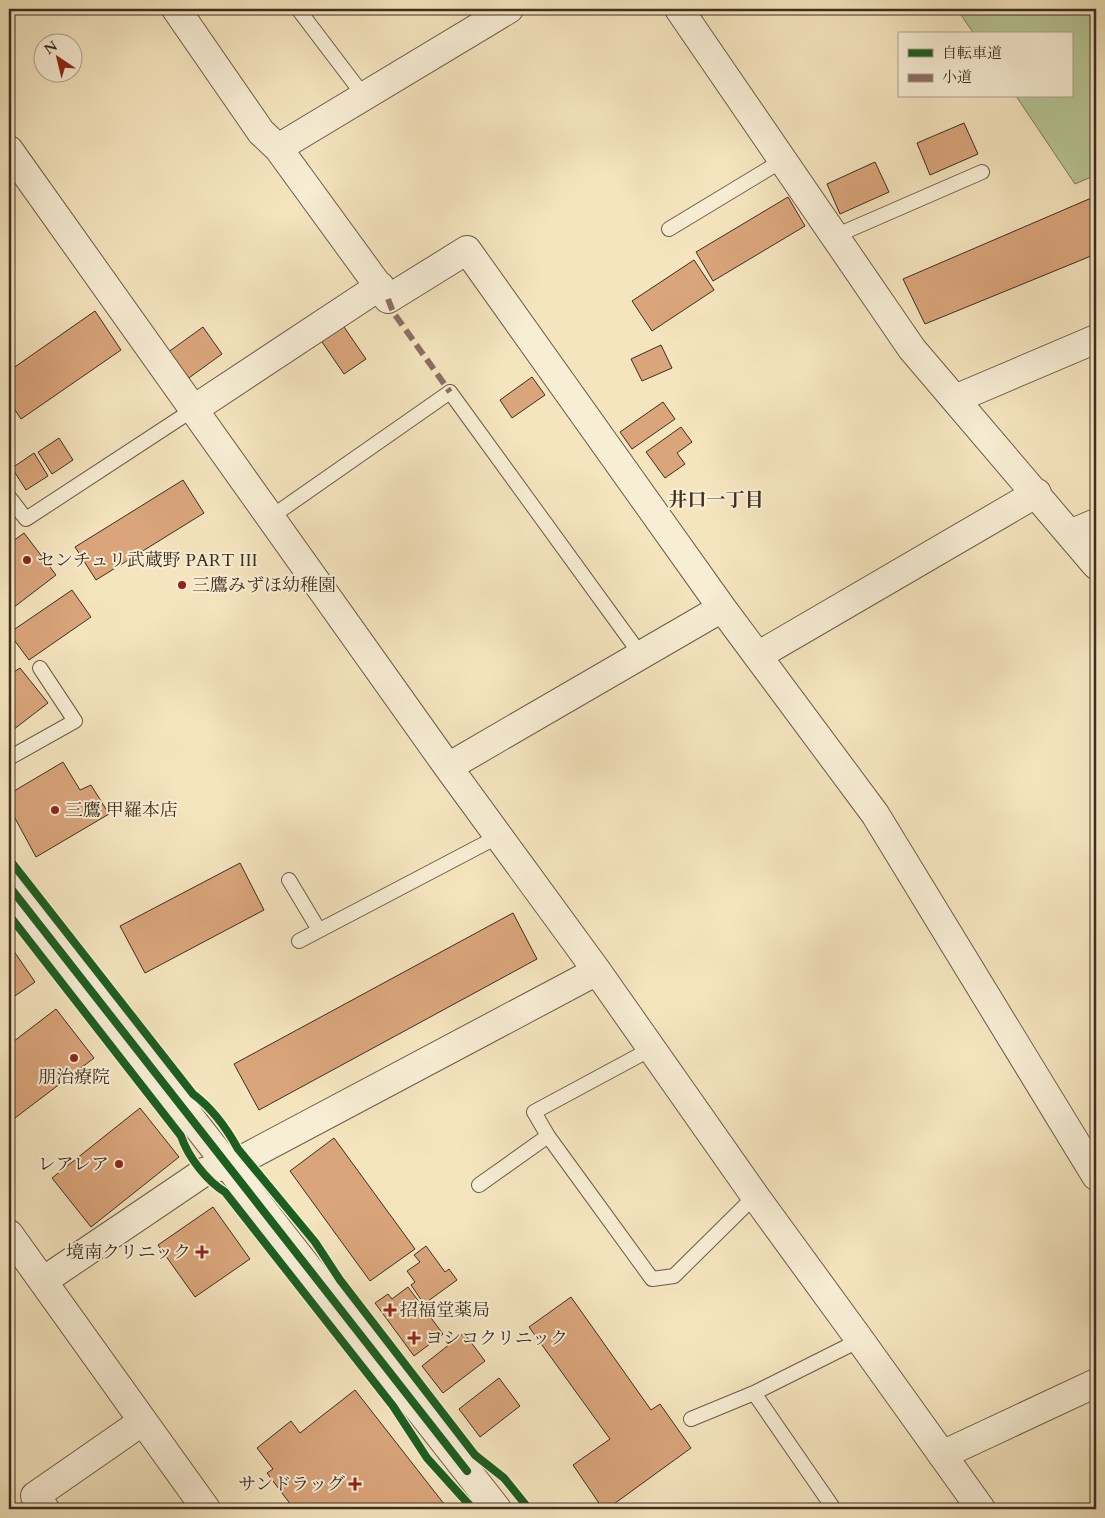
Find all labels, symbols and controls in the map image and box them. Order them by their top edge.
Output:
north arrow [32,32,82,82]
legend [898,32,1072,98]
text: N [40,36,61,59]
text: 自転車道 [942,43,1002,63]
text: 小道 [942,67,972,87]
district label: 井口一丁目 [668,487,764,513]
place label: センチュリ武蔵野 PART III [37,548,258,573]
marker: センチュリ武蔵野 PART III [21,554,33,566]
place label: 三鷹みずほ幼稚園 [192,573,336,598]
marker: 三鷹みずほ幼稚園 [176,579,188,591]
place label: 三鷹 甲羅本店 [65,798,178,823]
marker: 三鷹 甲羅本店 [49,804,61,816]
marker: 朋治療院 [68,1052,80,1064]
place label: 朋治療院 [38,1065,110,1090]
place label: レアレア [38,1152,109,1177]
marker: レアレア [113,1158,125,1170]
place label: 境南クリニック [66,1240,191,1265]
marker: 境南クリニック [195,1245,209,1259]
place label: 招福堂薬局 [400,1298,490,1323]
marker: 招福堂薬局 [384,1304,396,1316]
place label: ヨシコクリニック [425,1326,568,1351]
marker: ヨシコクリニック [407,1331,421,1345]
place label: サンドラッグ [238,1472,345,1497]
marker: サンドラッグ [349,1478,361,1490]

